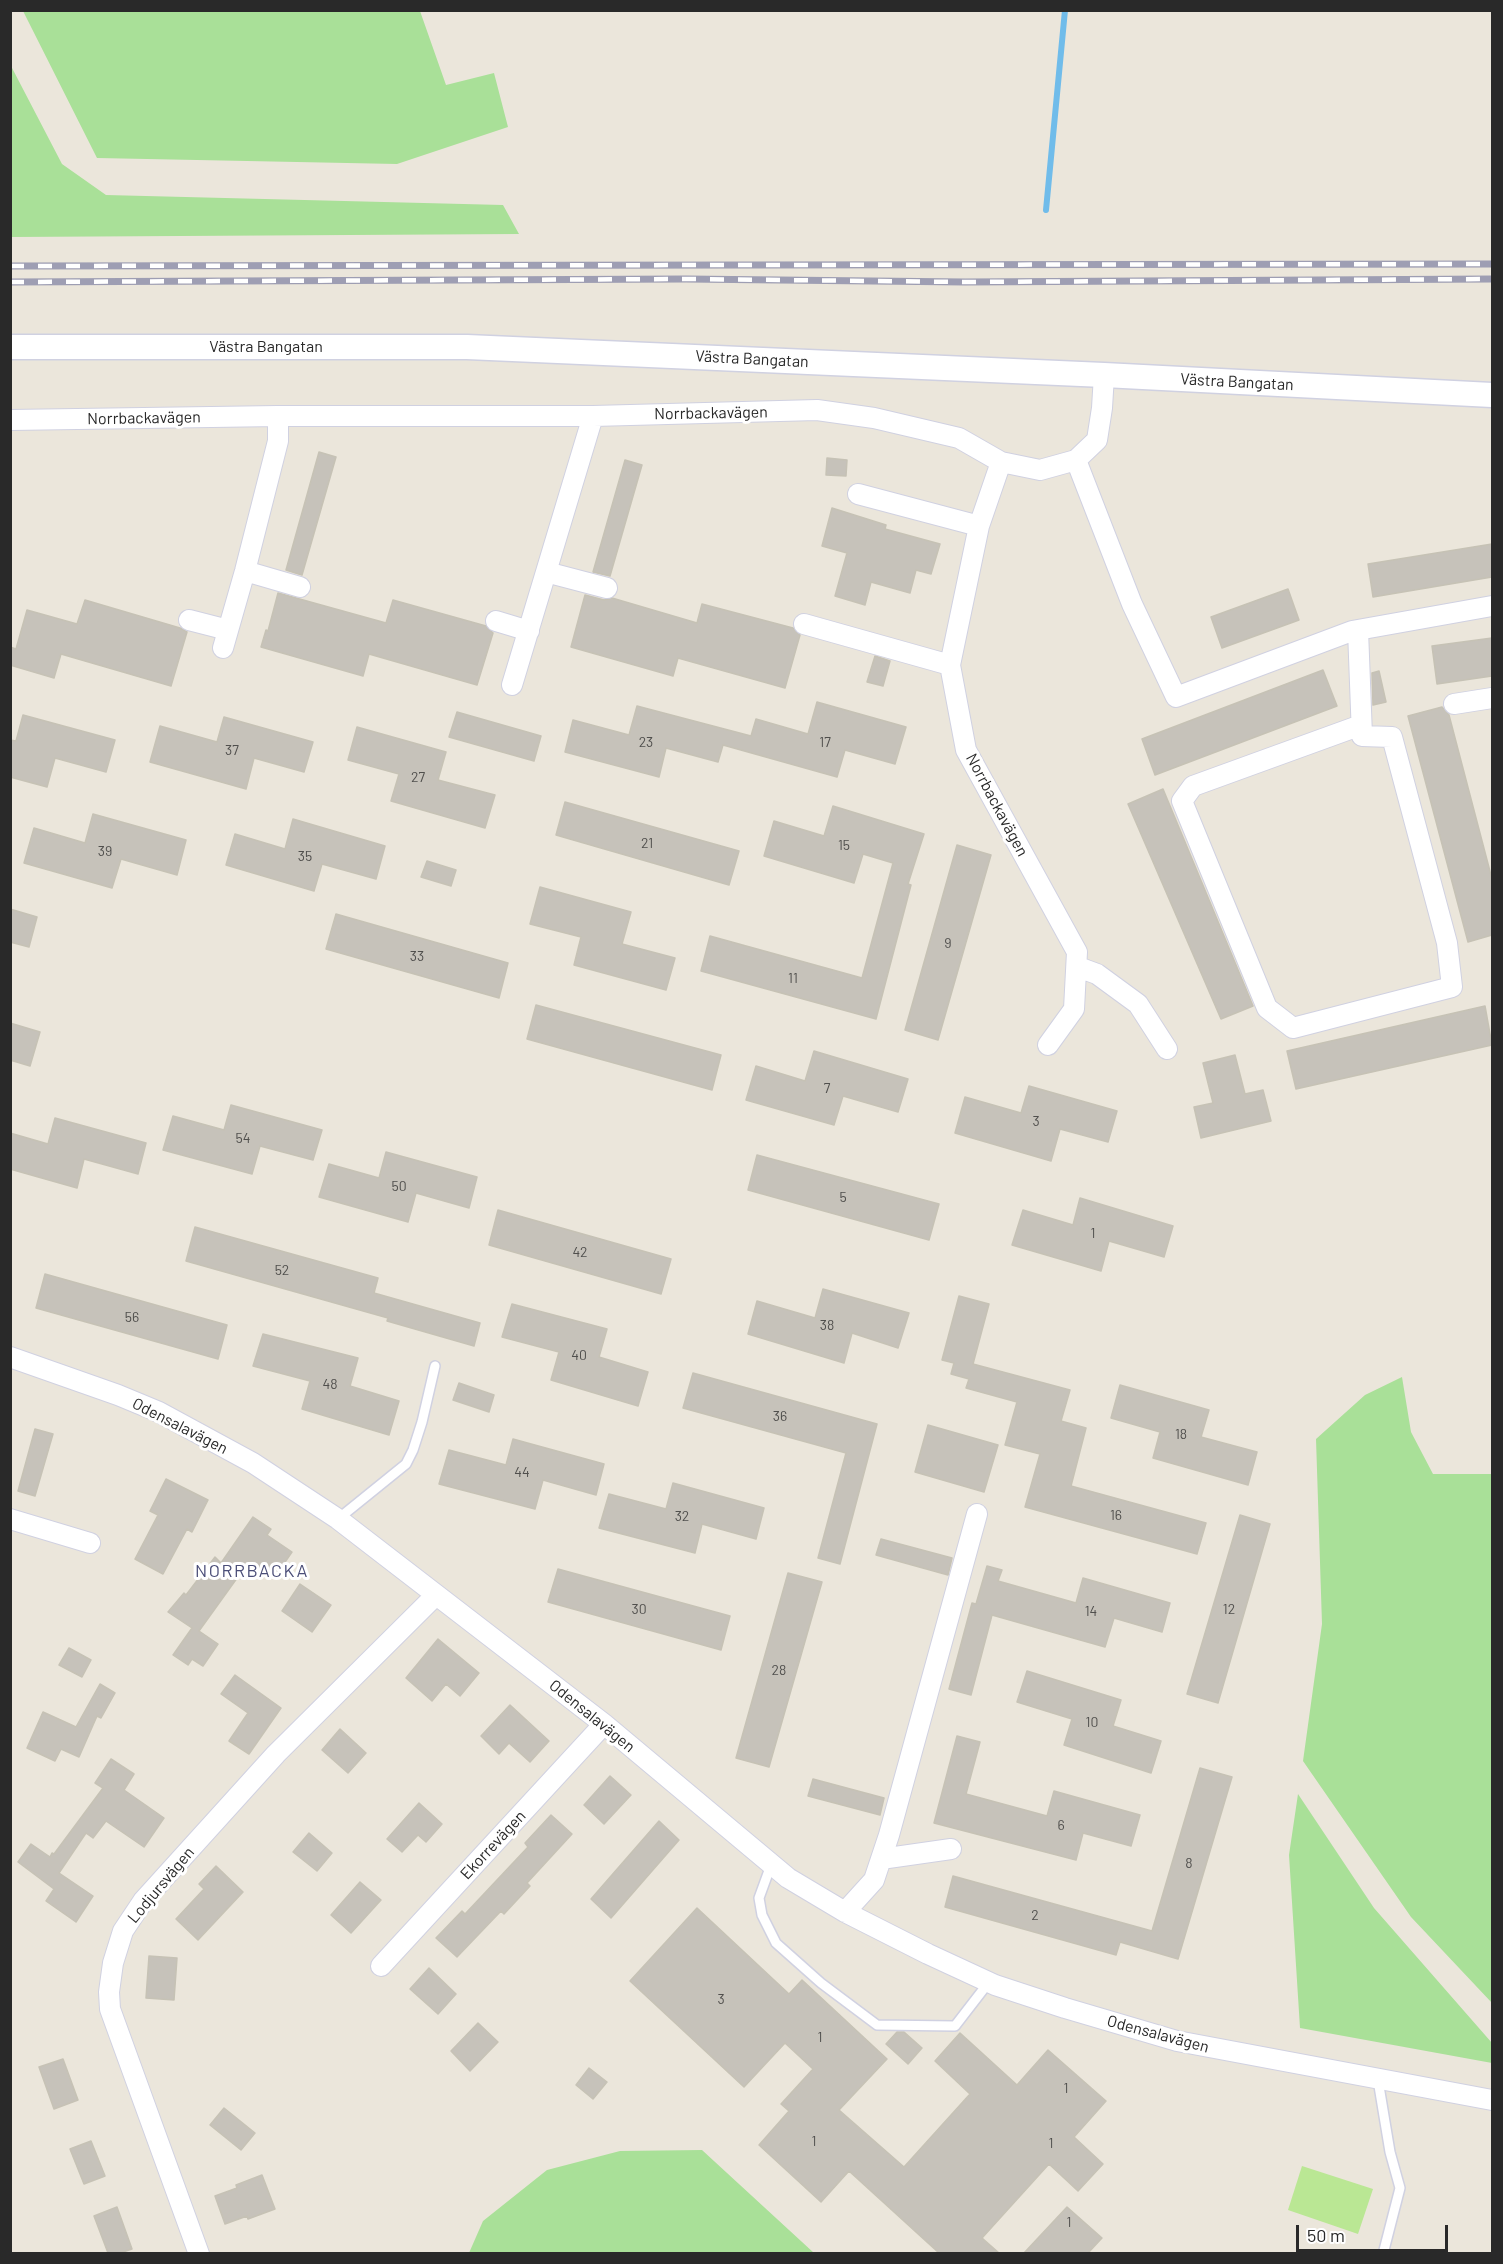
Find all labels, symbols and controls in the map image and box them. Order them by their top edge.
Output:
street label: Västra Bangatan [209,337,323,357]
street label: Västra Bangatan [695,346,809,372]
street label: Västra Bangatan [1180,369,1294,395]
street label: Norrbackavägen [654,402,768,424]
street label: Norrbackavägen [87,407,201,429]
house number: 23 [639,734,653,750]
house number: 17 [819,734,831,750]
house number: 37 [225,742,239,758]
street label: Norrbackavägen [962,750,1032,860]
house number: 27 [411,769,425,785]
house number: 21 [641,835,653,851]
house number: 15 [838,837,850,853]
house number: 39 [98,843,112,859]
house number: 35 [298,848,312,864]
house number: 9 [944,935,952,951]
house number: 33 [410,948,424,964]
house number: 11 [788,970,798,986]
house number: 7 [824,1080,830,1096]
house number: 3 [1032,1113,1040,1129]
house number: 54 [236,1130,250,1146]
house number: 50 [391,1178,407,1194]
house number: 5 [839,1189,847,1205]
house number: 1 [1091,1225,1095,1241]
house number: 42 [572,1244,588,1260]
house number: 52 [275,1262,289,1278]
house number: 56 [125,1309,139,1325]
house number: 38 [820,1317,834,1333]
house number: 40 [571,1347,587,1363]
house number: 48 [322,1376,338,1392]
street label: Odensalavägen [129,1394,231,1458]
house number: 36 [773,1408,787,1424]
house number: 18 [1175,1426,1187,1442]
house number: 44 [514,1464,530,1480]
house number: 16 [1110,1507,1122,1523]
house number: 32 [675,1508,689,1524]
district label: NORRBACKA [195,1560,309,1582]
house number: 30 [631,1601,647,1617]
house number: 12 [1223,1601,1235,1617]
house number: 14 [1085,1603,1097,1619]
house number: 28 [772,1662,786,1678]
street label: Odensalavägen [545,1676,639,1756]
house number: 10 [1086,1714,1098,1730]
street label: Ekorrevägen [456,1807,530,1883]
house number: 6 [1057,1817,1065,1833]
street label: Lodjursvägen [124,1843,198,1927]
house number: 8 [1185,1855,1193,1871]
house number: 2 [1031,1907,1039,1923]
house number: 3 [717,1991,725,2007]
street label: Odensalavägen [1105,2011,1211,2057]
house number: 1 [818,2029,822,2045]
house number: 1 [1064,2080,1068,2096]
house number: 1 [812,2133,816,2149]
house number: 1 [1049,2135,1053,2151]
scale bar [1299,2213,1450,2251]
house number: 1 [1067,2214,1071,2230]
text: 50 m [1307,2224,1345,2246]

